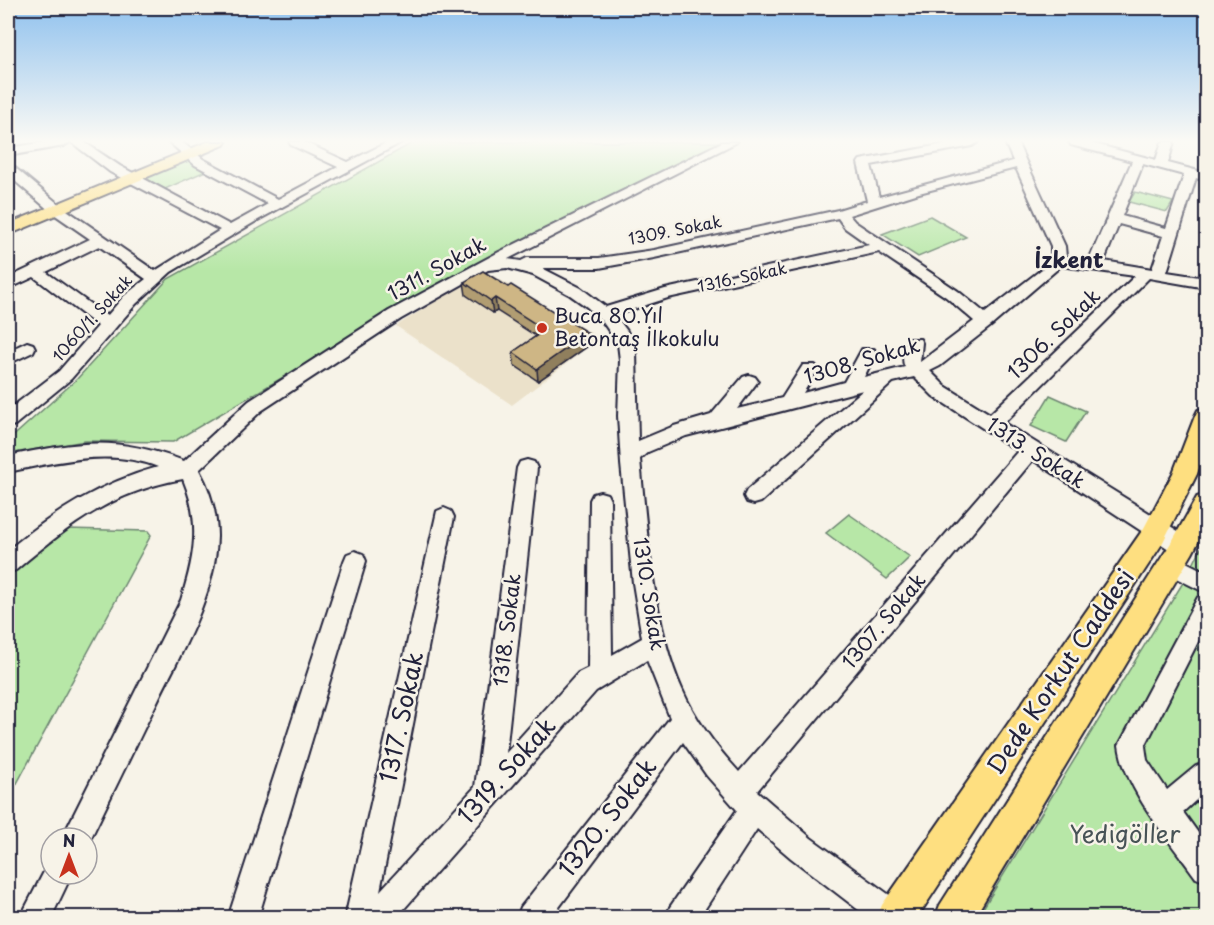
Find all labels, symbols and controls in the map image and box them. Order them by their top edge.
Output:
street label: 1309. Sokak [626,208,723,250]
street label: 1311. Sokak [382,229,491,307]
district label: İzkent [1034,242,1104,275]
street label: 1316. Sokak [695,255,789,297]
street label: 1060/1. Sokak [46,268,137,366]
street label: 1306. Sokak [1000,281,1107,386]
place label: Buca 80.Yıl Betontaş İlkokulu [554,300,719,353]
marker: Buca 80.Yıl Betontaş İlkokulu [535,321,549,335]
street label: 1308. Sokak [800,329,923,391]
street label: 1313. Sokak [981,409,1092,495]
street label: 1310. Sokak [626,535,674,652]
street label: Dede Korkut Caddesi [977,561,1142,781]
street label: 1307. Sokak [834,566,932,675]
street label: 1318. Sokak [484,572,528,688]
street label: 1317. Sokak [369,648,432,785]
street label: 1319. Sokak [448,708,563,831]
street label: 1320. Sokak [549,750,664,884]
park label: Yedigöller [1070,815,1181,851]
north arrow [39,826,99,886]
text: N [63,828,75,852]

